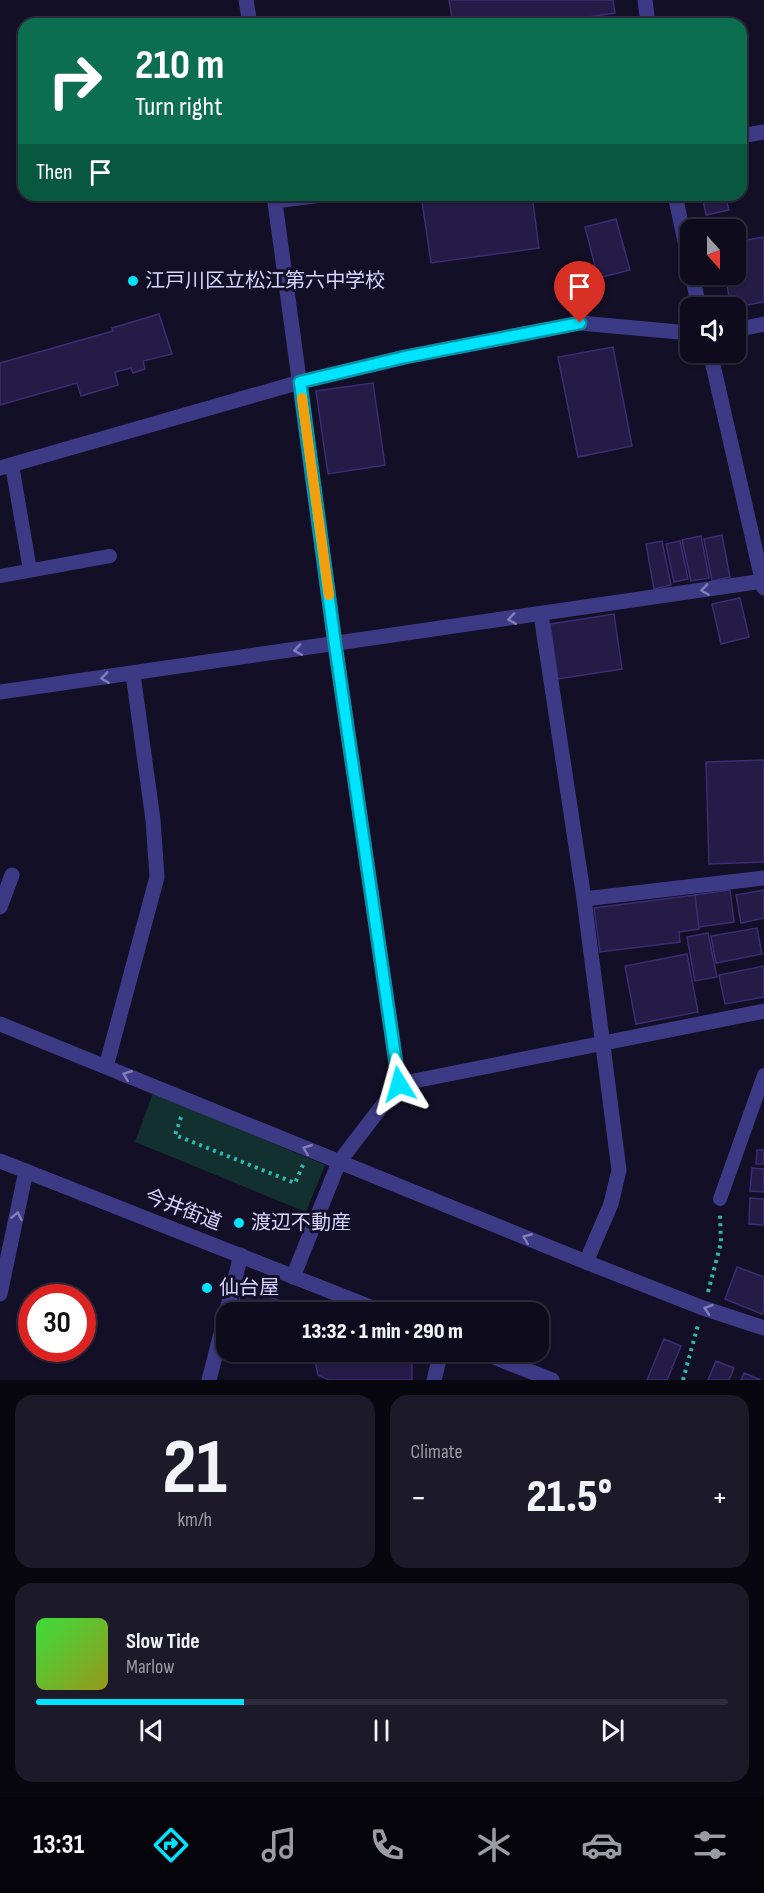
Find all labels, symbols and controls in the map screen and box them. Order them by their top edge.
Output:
text: 210 m [135,40,224,91]
icon: right [36,42,114,120]
text: Turn right [135,91,222,123]
icon: arrive [84,156,117,189]
text: Then [36,159,72,186]
north arrow [680,219,746,285]
map controls [680,219,746,363]
pin [554,261,605,323]
place label: 江戸川区立松江第六中学校 [145,269,385,293]
icon: arrive [563,270,596,303]
marker: 江戸川区立松江第六中学校 [126,274,140,288]
button: sound [680,297,746,363]
one-way arrow [700,584,709,596]
one-way arrow [507,612,516,624]
one-way arrow [293,643,303,655]
one-way arrow [100,672,110,684]
position arrow [367,1052,431,1116]
one-way arrow [122,1070,133,1082]
one-way arrow [303,1144,314,1156]
street label: 今井街道 [141,1184,225,1236]
one-way arrow [9,1211,22,1221]
place label: 渡辺不動産 [251,1211,351,1235]
marker: 渡辺不動産 [232,1216,246,1230]
one-way arrow [522,1233,533,1245]
place label: 仙台屋 [219,1276,279,1300]
marker: 仙台屋 [200,1281,214,1295]
speed limit sign: 30 [18,1284,96,1362]
one-way arrow [704,1304,714,1317]
text: 13:32 · 1 min · 290 m [302,1318,463,1345]
text: 21 [162,1422,227,1515]
text: Climate [411,1440,463,1464]
text: 21.5° [526,1470,612,1525]
text: − [411,1478,427,1518]
text: + [712,1478,728,1518]
text: km/h [177,1508,212,1532]
text: Slow Tide [126,1628,200,1655]
text: Marlow [126,1655,174,1679]
icon: previous [135,1714,168,1747]
icon: pause [365,1714,398,1747]
icon: next [596,1714,629,1747]
icon: directions [150,1824,192,1866]
icon: music [258,1824,300,1866]
icon: phone [366,1824,408,1866]
icon: climate [473,1824,515,1866]
icon: car [581,1824,623,1866]
icon: filters [689,1824,731,1866]
text: 13:31 [33,1829,84,1861]

